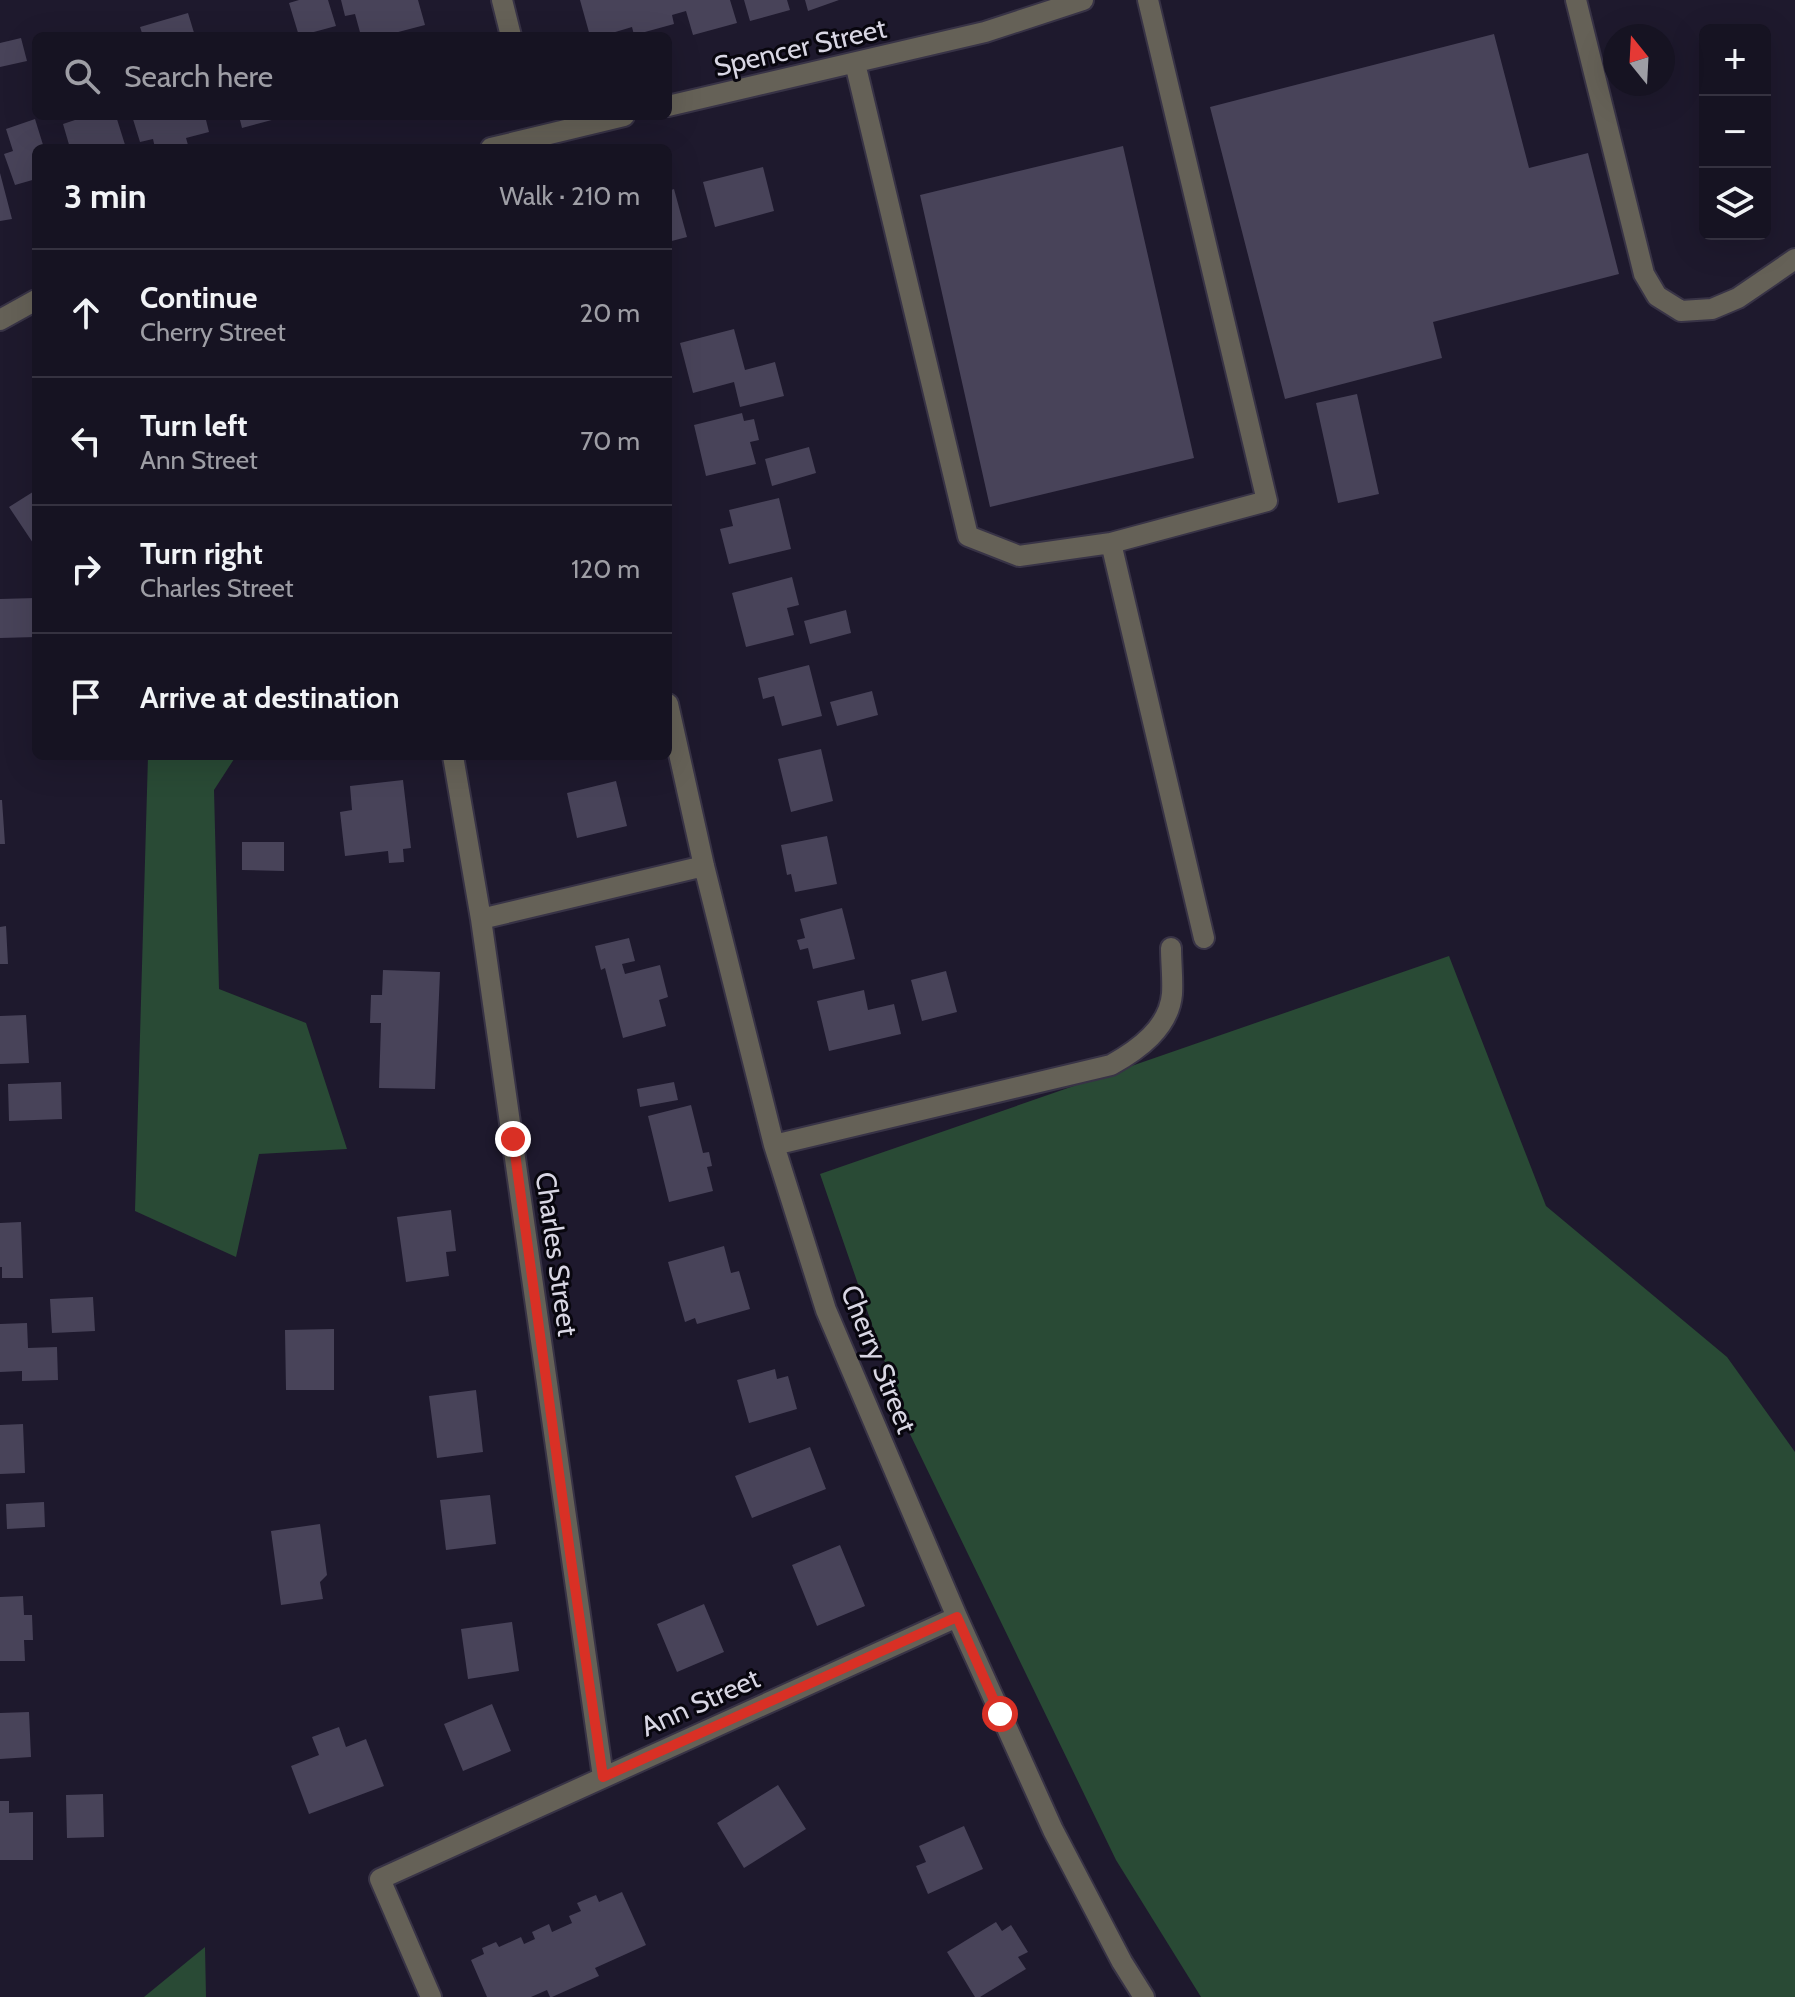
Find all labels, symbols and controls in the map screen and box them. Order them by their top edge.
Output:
street label: Spencer Street [711,11,889,83]
north arrow [1603,24,1675,96]
map controls [1699,24,1771,240]
button: + [1699,24,1771,96]
search box [32,32,672,120]
icon: search [60,54,104,98]
text: Search here [124,58,273,95]
button: − [1699,96,1771,168]
button: layers [1699,168,1771,240]
text: 3 min [64,175,146,217]
text: Walk · 210 m [499,180,640,212]
text: Continue [140,279,257,316]
icon: ahead [64,291,108,335]
text: 20 m [580,297,640,329]
text: Cherry Street [140,316,286,348]
text: Turn left [140,407,248,444]
icon: left [64,419,108,463]
text: 70 m [580,425,640,457]
text: Ann Street [140,444,258,476]
text: Turn right [140,535,263,572]
icon: right [64,547,108,591]
text: 120 m [571,553,640,585]
text: Charles Street [140,572,294,604]
icon: arrive [64,675,108,719]
text: Arrive at destination [140,679,400,716]
route end [495,1121,531,1157]
street label: Charles Street [529,1170,585,1338]
street label: Cherry Street [834,1280,924,1438]
street label: Ann Street [635,1661,765,1743]
route start [982,1696,1018,1732]

